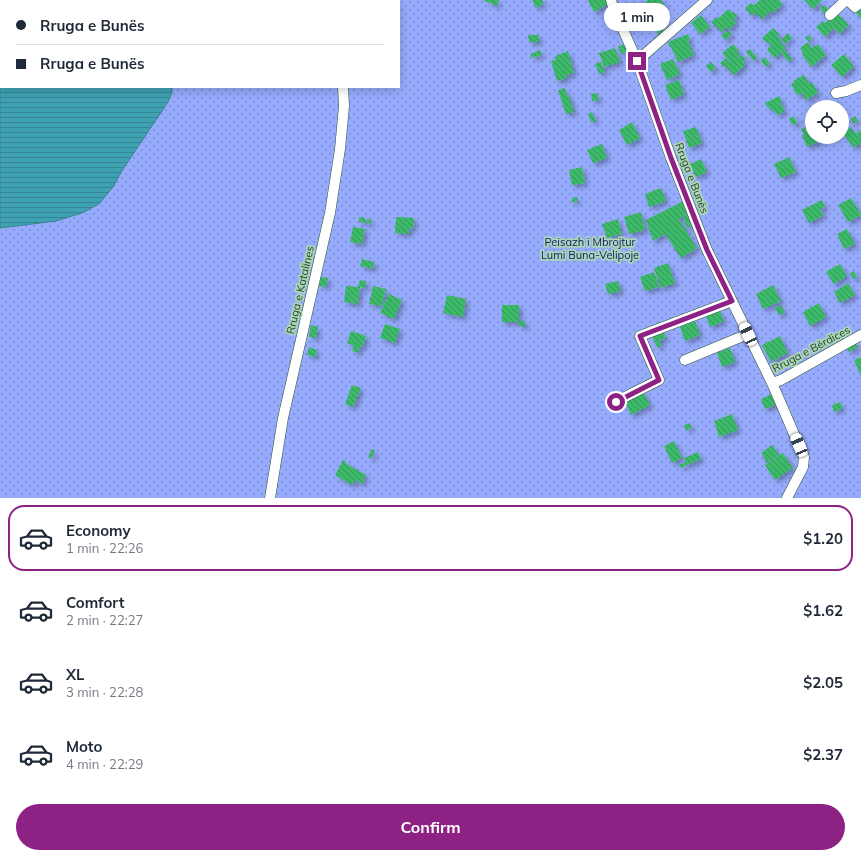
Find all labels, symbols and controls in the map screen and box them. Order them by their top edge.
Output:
callout: 1 min [604,3,670,31]
text: 1 min [620,9,654,25]
text: Rruga e Bunës [40,16,145,35]
route end [628,52,646,70]
text: Rruga e Bunës [40,54,145,73]
map controls [805,100,849,144]
button: locate [805,100,849,144]
street label: Rruga e Bunës [672,141,712,215]
park label: Peisazh i Mbrojtur Lumi Buna-Velipoje [541,235,639,262]
street label: Rruga e Katalines [283,245,317,335]
car [737,321,759,347]
street label: Rruga e Bërdices [770,323,852,375]
route start [607,393,625,411]
car [789,432,809,458]
icon: car [18,520,54,556]
text: Economy [66,521,131,540]
text: $1.20 [803,529,843,548]
text: 1 min · 22:26 [66,540,143,556]
icon: car [18,592,54,628]
text: Comfort [66,593,124,612]
text: $1.62 [803,601,843,620]
text: 2 min · 22:27 [66,612,143,628]
icon: car [18,664,54,700]
text: XL [66,665,84,684]
text: $2.05 [803,673,843,692]
text: 3 min · 22:28 [66,684,143,700]
icon: car [18,736,54,772]
text: Moto [66,737,102,756]
text: $2.37 [803,745,843,764]
text: 4 min · 22:29 [66,756,143,772]
button: Confirm [16,804,845,850]

